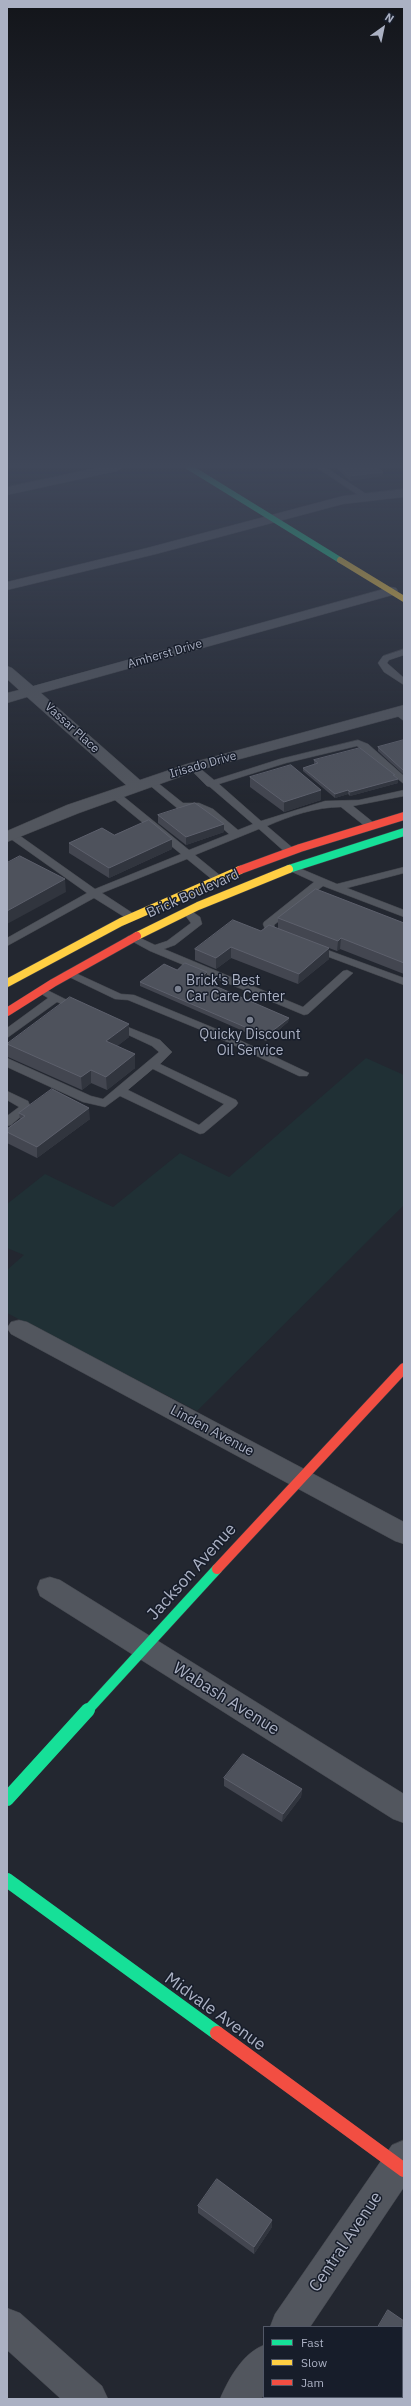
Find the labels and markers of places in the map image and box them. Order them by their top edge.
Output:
place label: Brick's Best Car Care Center [186,973,285,1006]
marker: Brick's Best Car Care Center [173,984,183,994]
marker: Quicky Discount Oil Service [245,1015,255,1025]
place label: Quicky Discount Oil Service [199,1027,301,1060]

